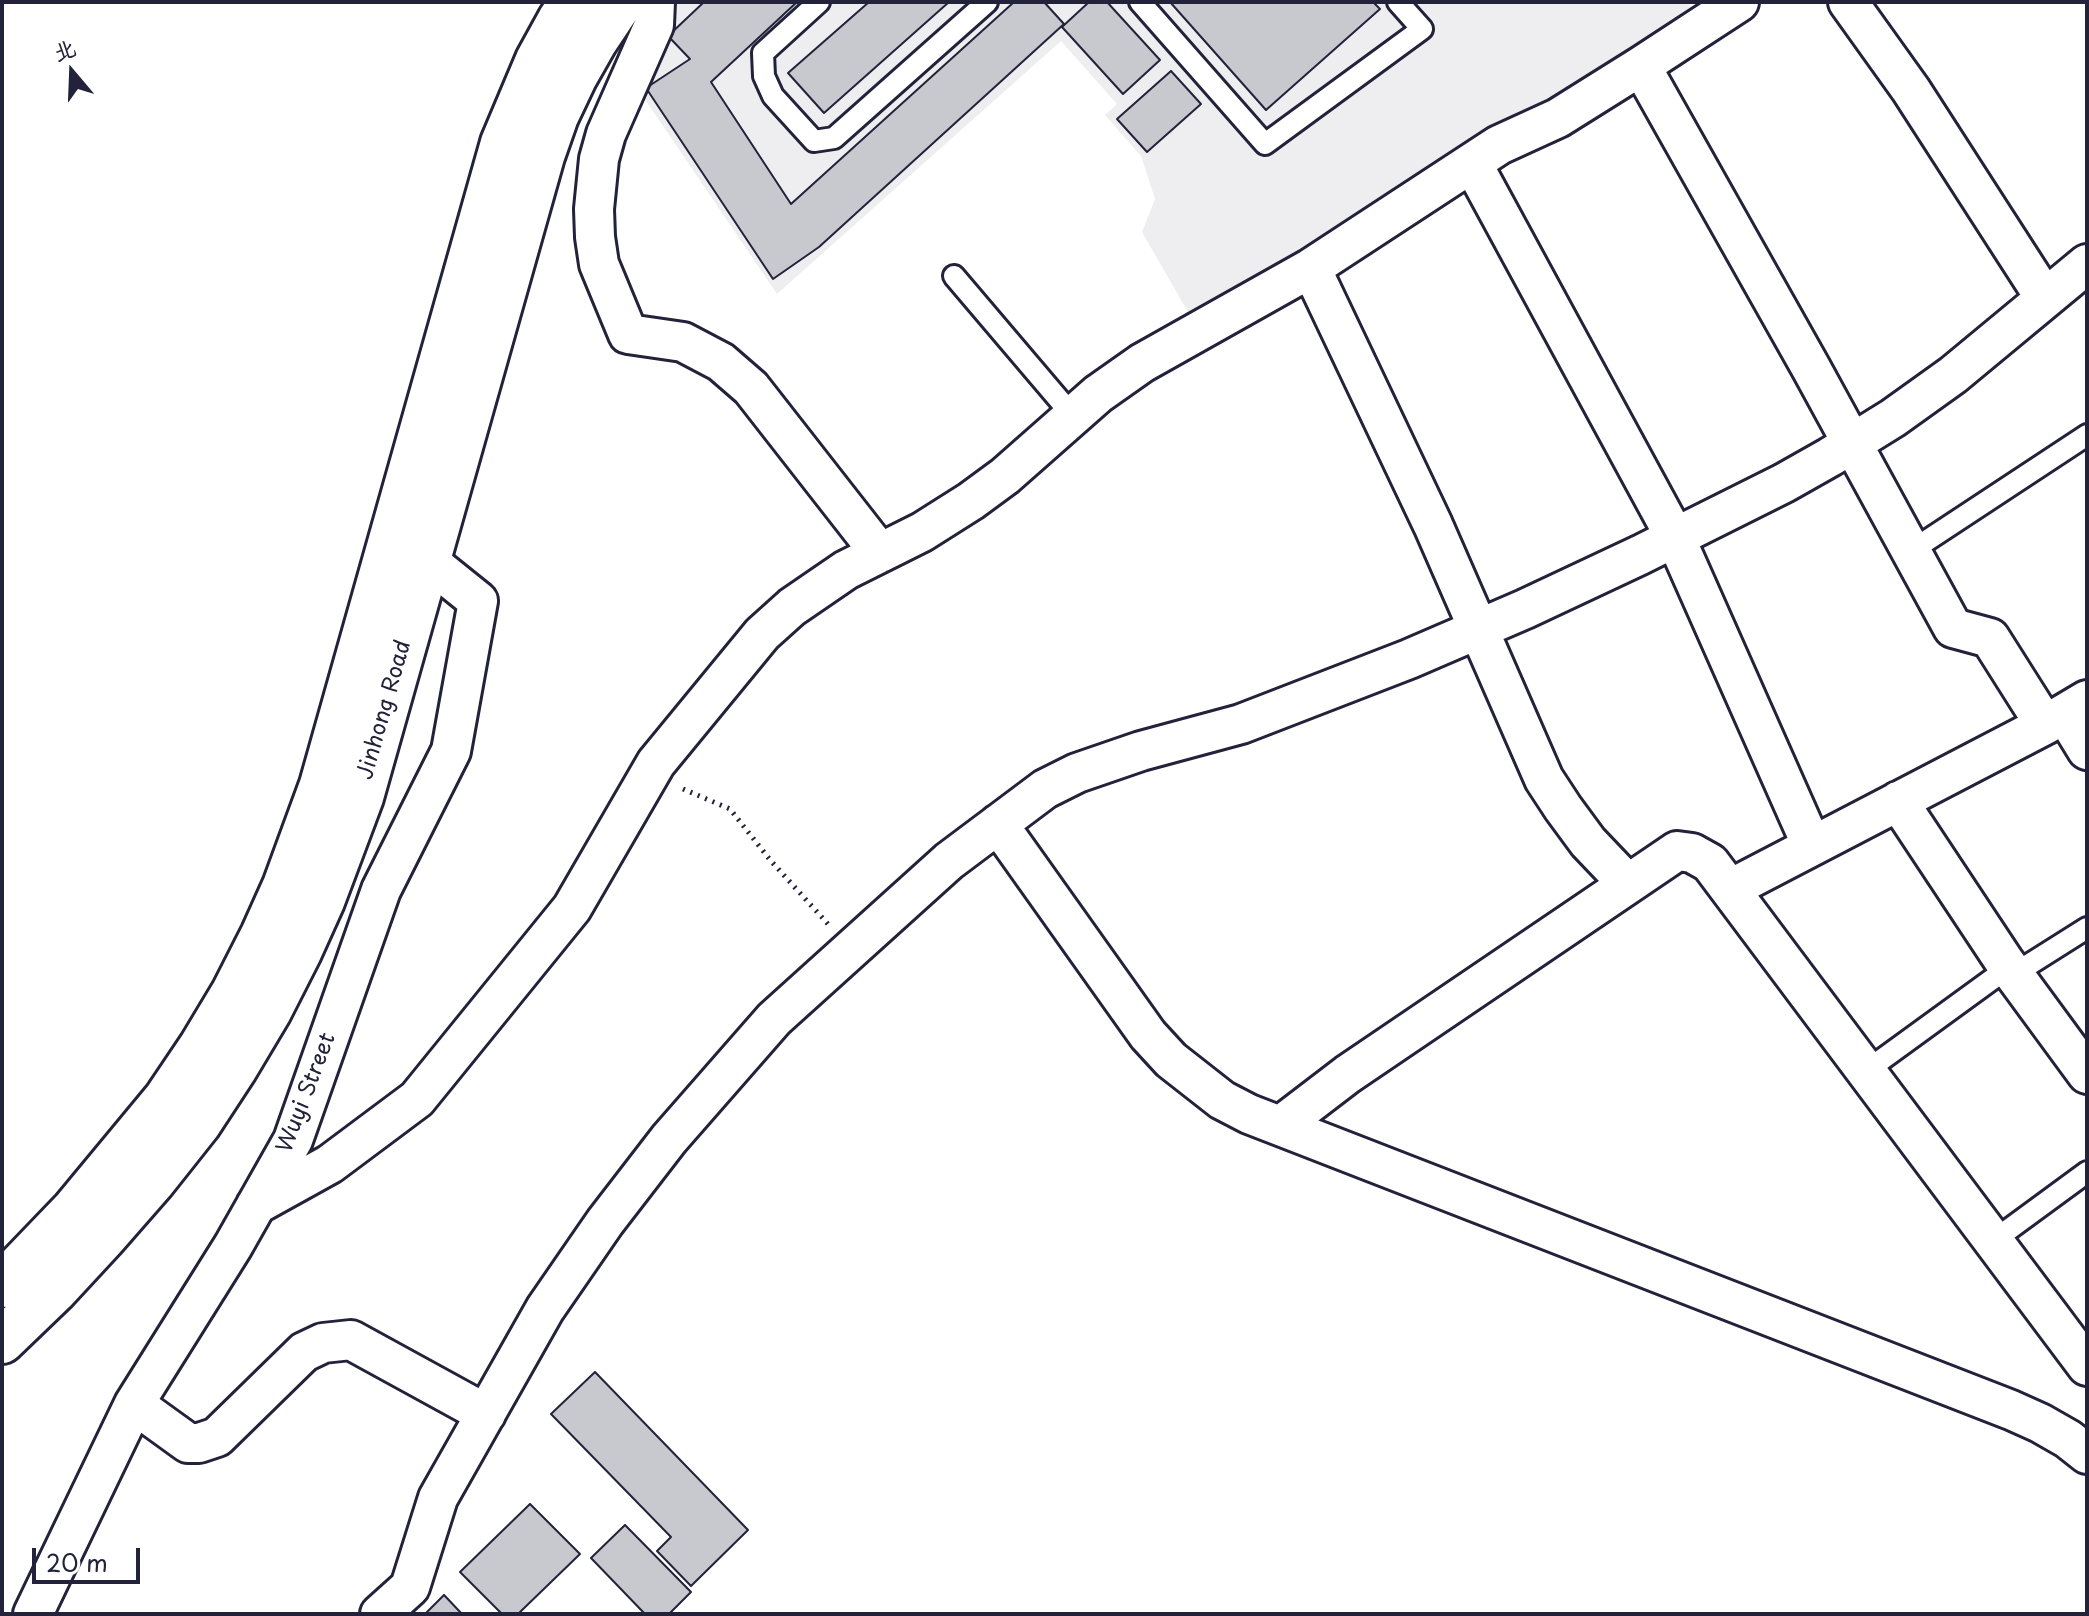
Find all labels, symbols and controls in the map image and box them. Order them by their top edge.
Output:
text: 北 [48,30,80,68]
north arrow [32,32,112,112]
street label: Jinhong Road [353,637,417,783]
street label: Wuyi Street [272,1030,342,1156]
scale bar [36,1532,144,1582]
text: 20 m [46,1544,108,1580]

